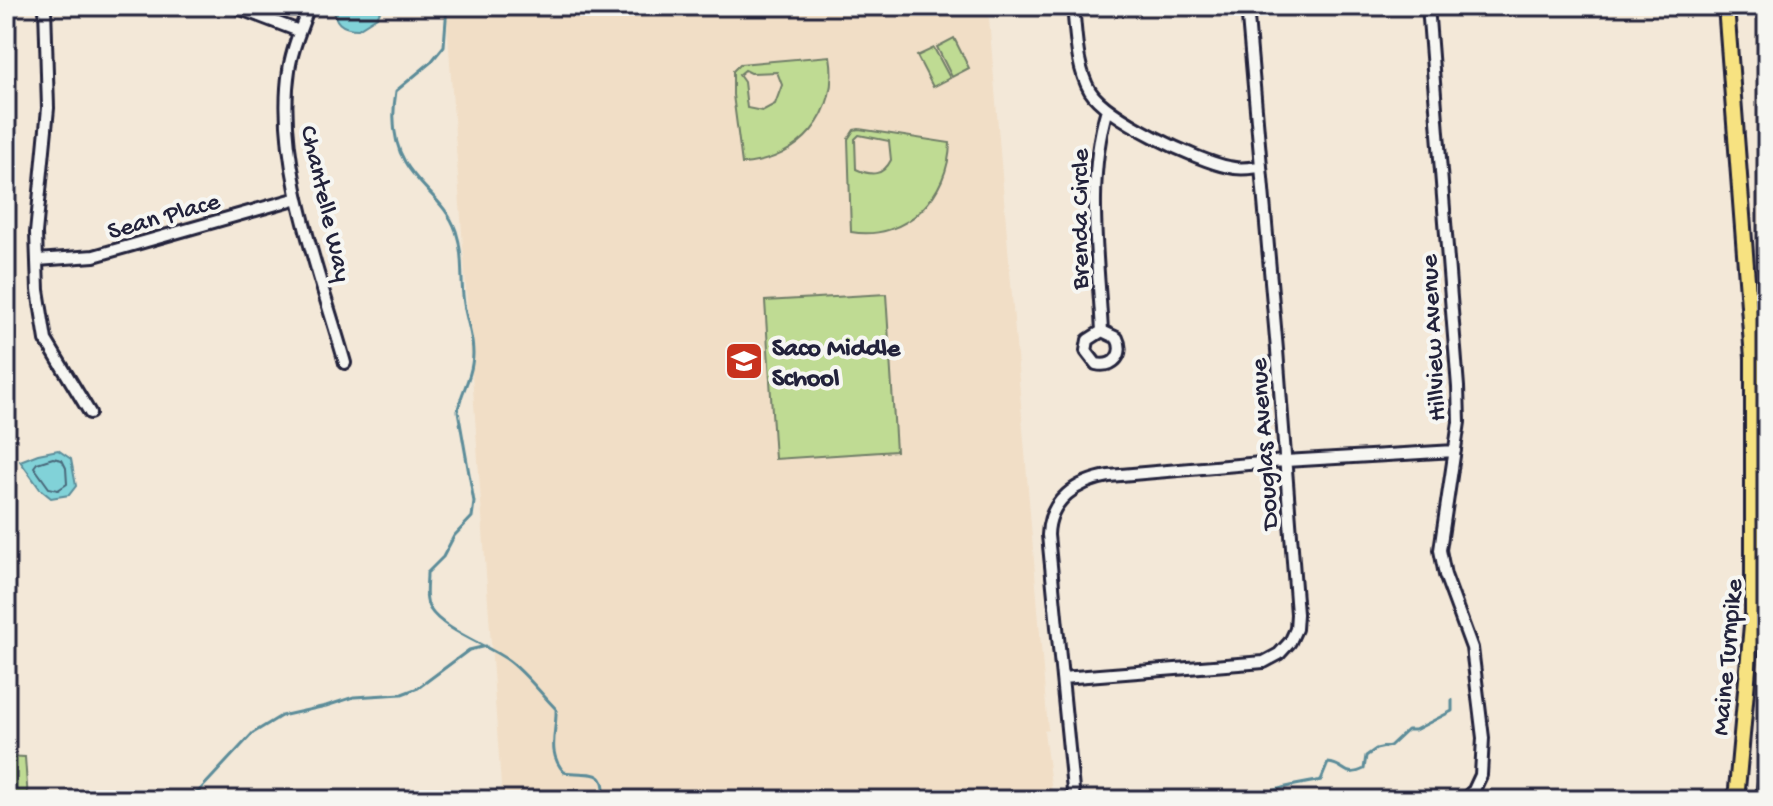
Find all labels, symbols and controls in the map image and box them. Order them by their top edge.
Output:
street label: Chantelle Way [291,123,357,285]
street label: Brenda Circle [1067,148,1098,291]
street label: Sean Place [105,187,224,249]
street label: Hillview Avenue [1416,253,1455,422]
place label: Saco Middle School [772,335,902,396]
school or university icon: Saco Middle School [723,340,765,382]
street label: Douglas Avenue [1245,356,1288,532]
street label: Maine Turnpike [1707,577,1752,737]

